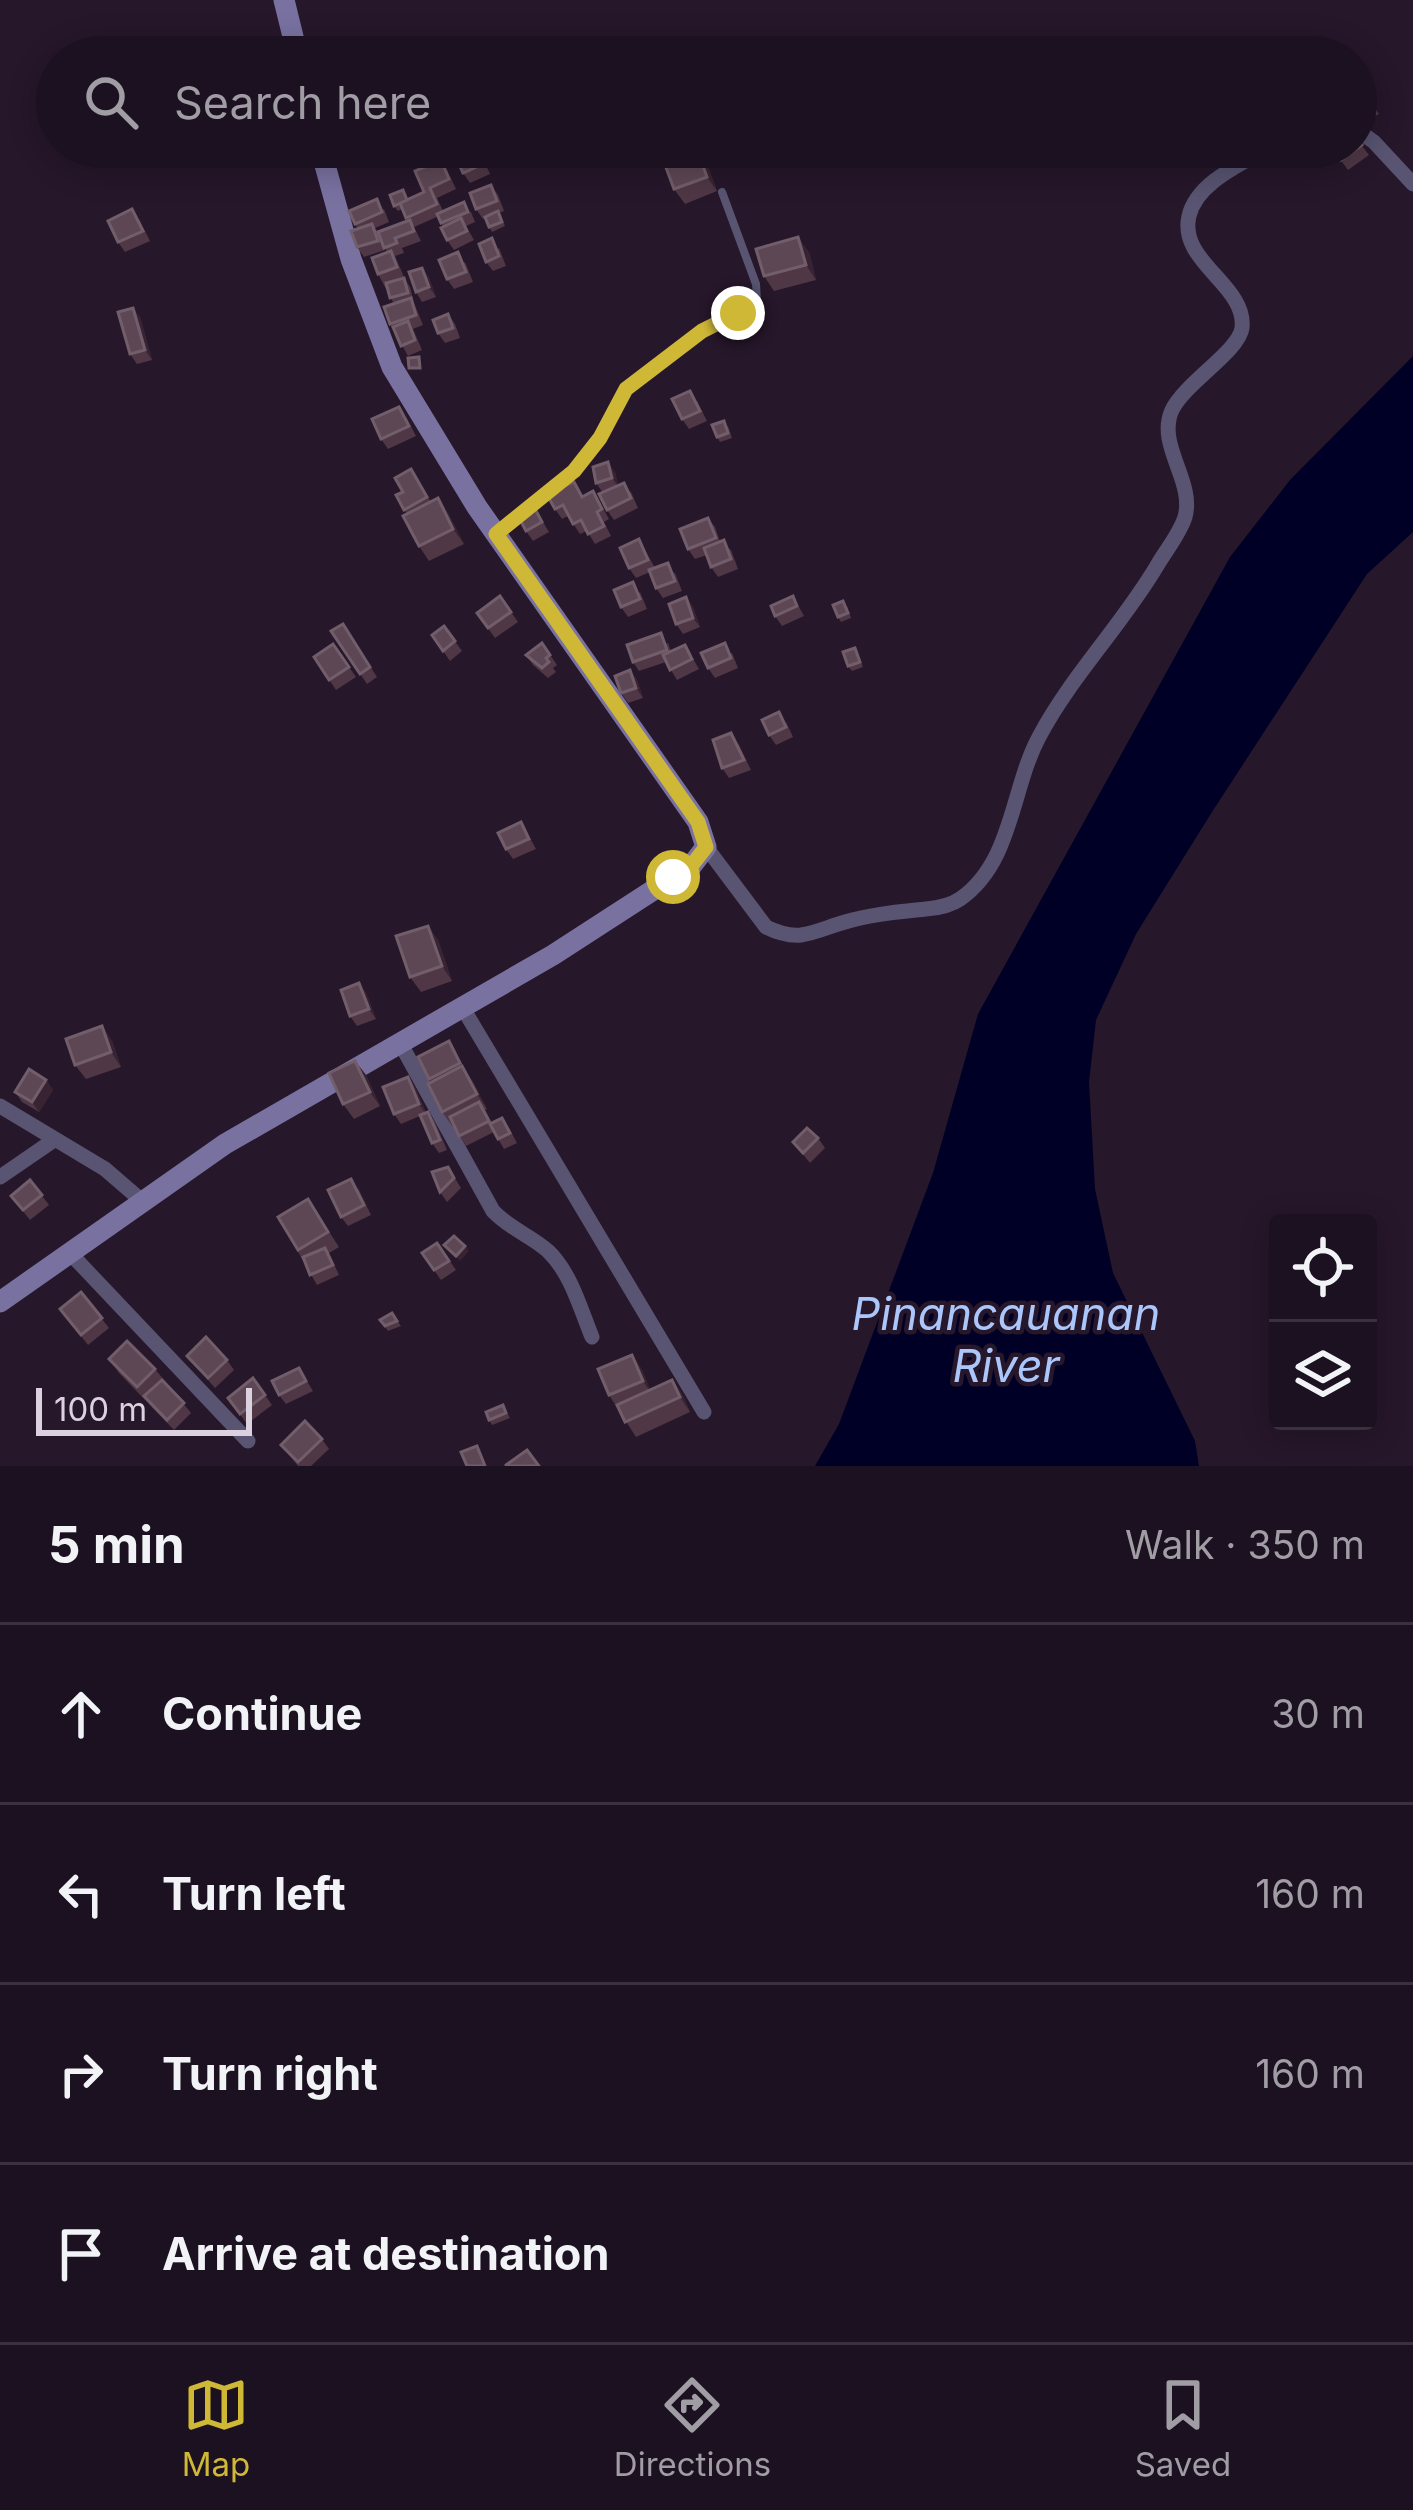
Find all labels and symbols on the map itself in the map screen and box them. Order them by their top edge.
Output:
route end [711,286,765,340]
route start [646,850,700,904]
water label: Pinancauanan River [852,1286,1160,1393]
scale bar [36,1382,252,1435]

